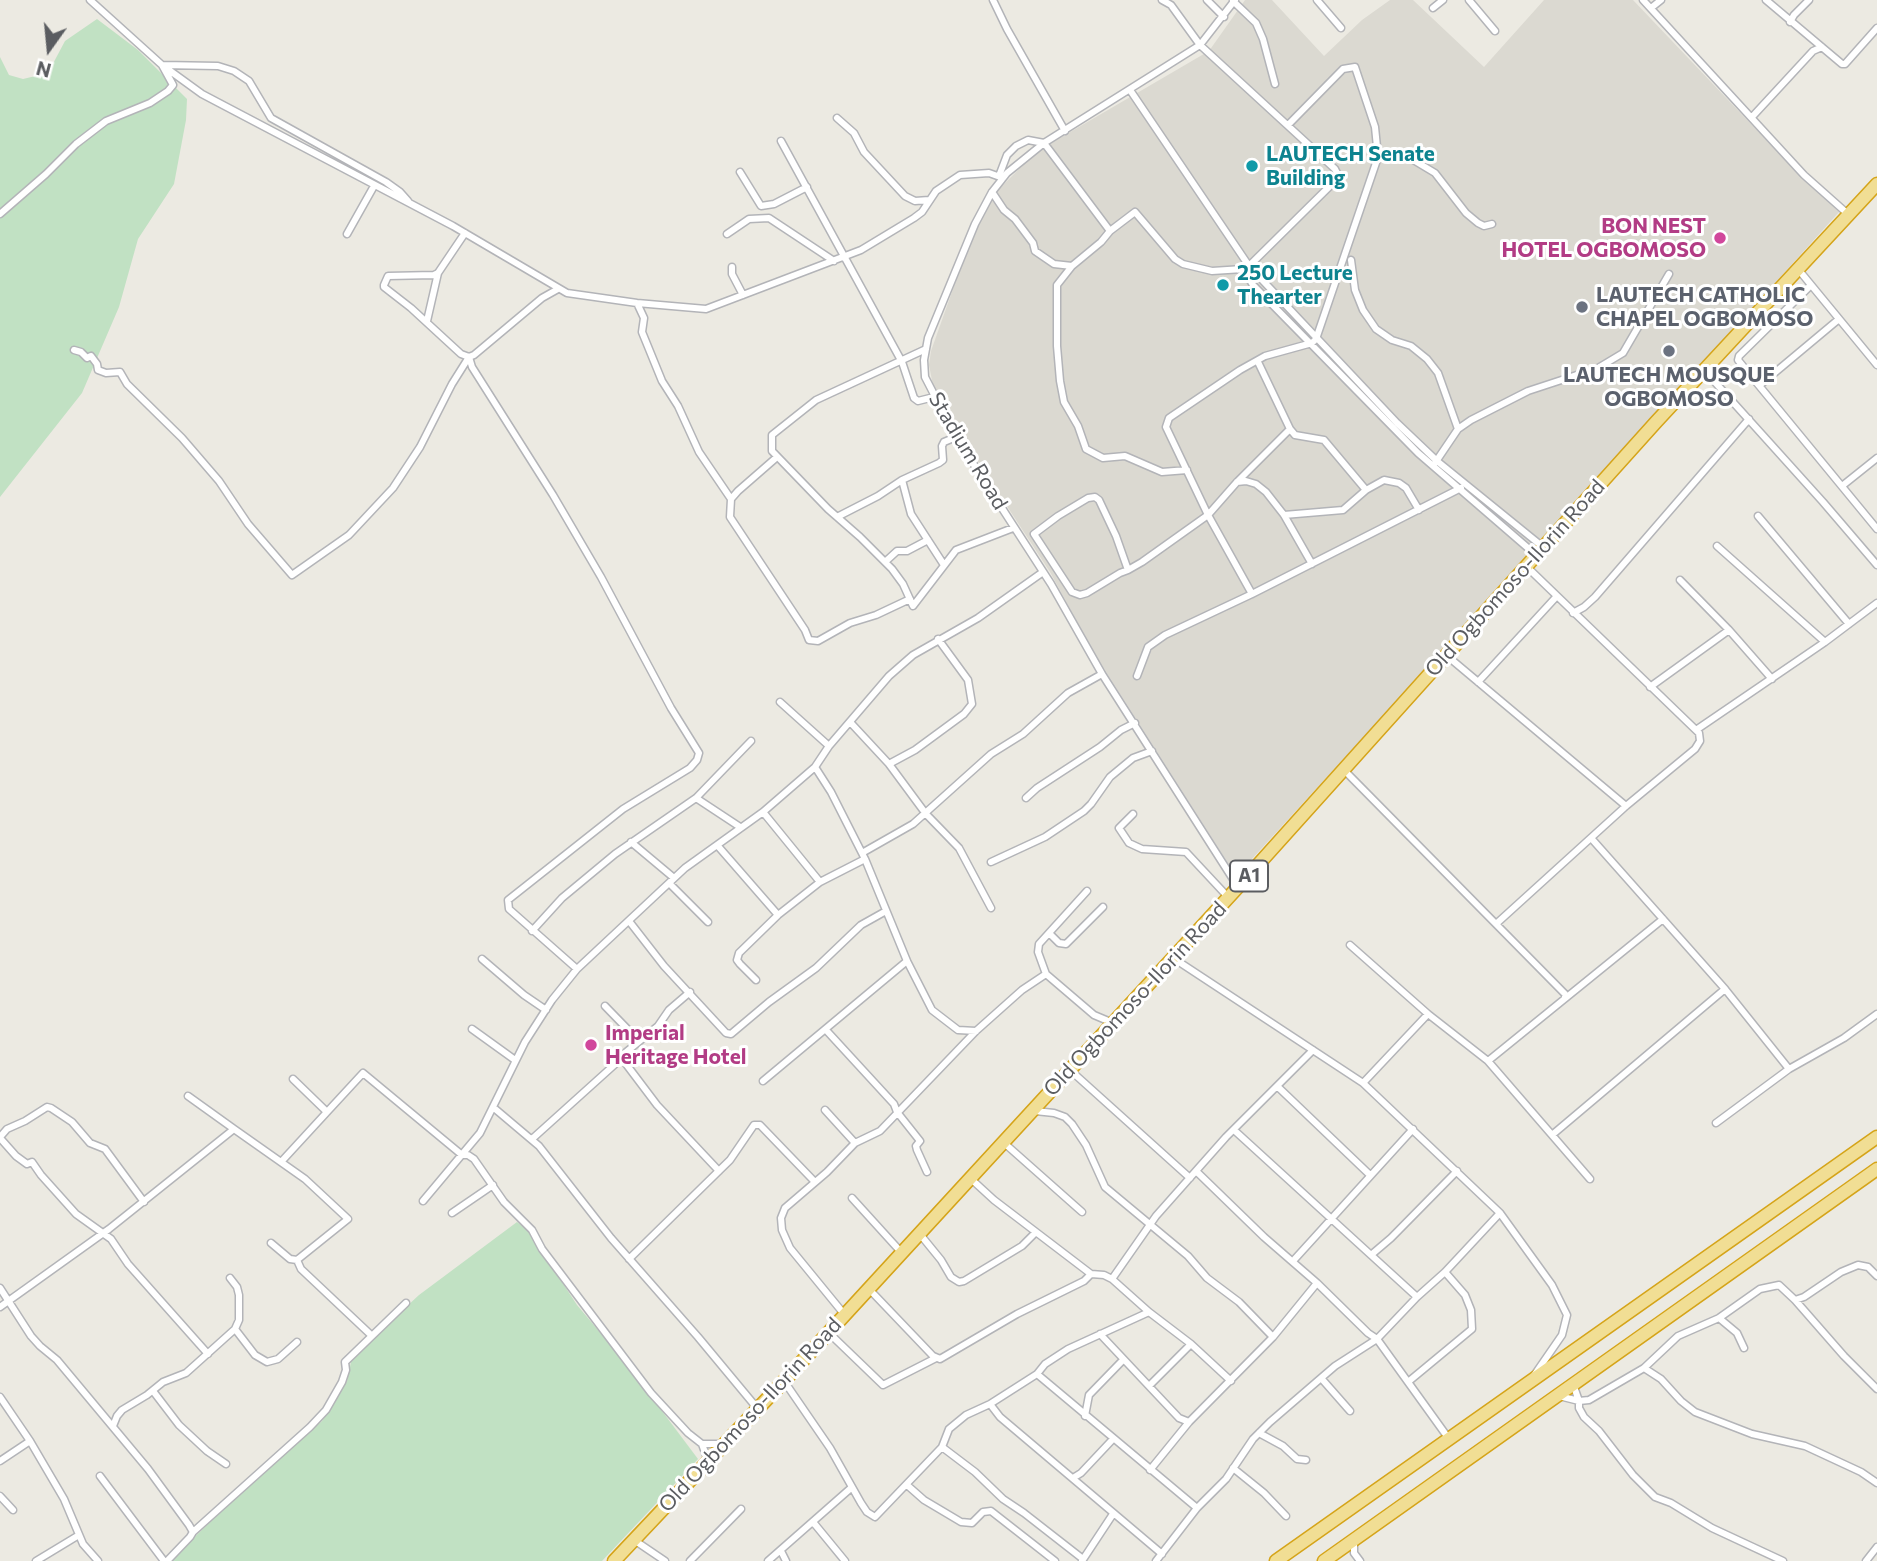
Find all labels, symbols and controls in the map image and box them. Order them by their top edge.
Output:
north arrow [14,14,84,84]
text: N [34,57,53,83]
place label: LAUTECH Senate Building [1266,141,1435,191]
marker: LAUTECH Senate Building [1244,158,1260,174]
place label: BON NEST HOTEL OGBOMOSO [1502,213,1706,263]
marker: BON NEST HOTEL OGBOMOSO [1712,230,1728,246]
place label: 250 Lecture Thearter [1237,260,1353,310]
marker: 250 Lecture Thearter [1215,277,1231,293]
place label: LAUTECH CATHOLIC CHAPEL OGBOMOSO [1596,282,1813,332]
marker: LAUTECH CATHOLIC CHAPEL OGBOMOSO [1574,299,1590,315]
marker: LAUTECH MOUSQUE OGBOMOSO [1661,343,1677,359]
place label: LAUTECH MOUSQUE OGBOMOSO [1563,362,1775,412]
street label: Stadium Road [923,388,1013,514]
street label: Old Ogbomoso-Ilorin Road [1420,474,1610,682]
road number: A1 [1230,860,1268,891]
street label: Old Ogbomoso-Ilorin Road [1038,897,1232,1101]
place label: Imperial Heritage Hotel [605,1020,746,1070]
marker: Imperial Heritage Hotel [583,1037,599,1053]
street label: Old Ogbomoso-Ilorin Road [653,1313,847,1517]

